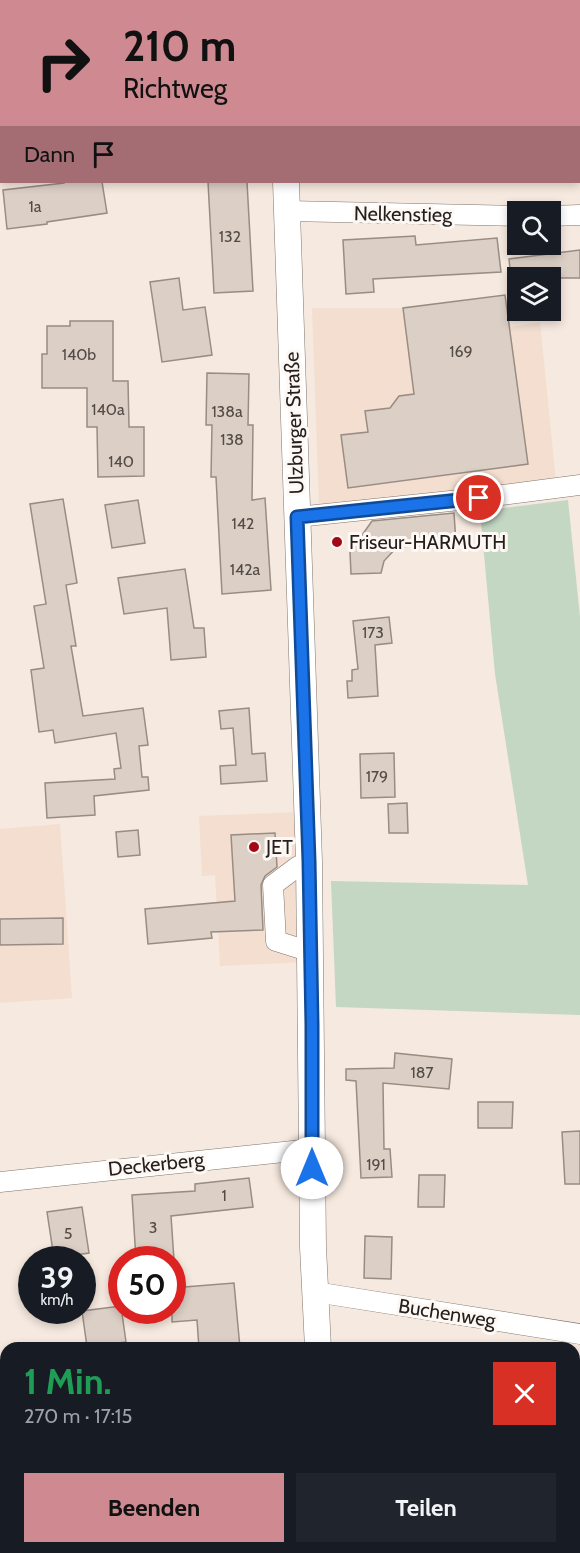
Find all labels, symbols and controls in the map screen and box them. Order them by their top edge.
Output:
text: 210 m [123,20,236,72]
icon: right [24,24,102,102]
text: Richtweg [123,72,227,105]
icon: arrive [87,138,120,171]
text: Dann [24,141,75,168]
house number: 1a [29,197,42,216]
street label: Nelkenstieg [354,201,453,227]
map controls [507,201,561,321]
button: search [507,201,561,255]
house number: 132 [219,227,241,246]
button: layers [507,267,561,321]
house number: 169 [449,342,473,361]
house number: 140b [62,345,96,364]
street label: Ulzburger Straße [280,351,308,495]
house number: 140a [91,400,125,419]
house number: 138a [211,402,243,421]
house number: 138 [220,430,244,449]
house number: 140 [108,452,134,471]
pin [453,472,504,523]
icon: arrive [462,481,495,514]
house number: 142 [232,514,254,533]
place label: Friseur-HARMUTH [349,530,506,554]
marker: Friseur-HARMUTH [330,535,344,549]
house number: 142a [230,560,261,579]
house number: 173 [362,623,384,642]
house number: 179 [366,767,388,786]
place label: JET [265,835,293,859]
marker: JET [247,840,261,854]
house number: 187 [411,1063,433,1082]
position arrow [280,1136,344,1200]
street label: Deckerberg [107,1147,206,1181]
house number: 191 [366,1155,386,1174]
house number: 1 [221,1186,227,1205]
house number: 3 [149,1218,157,1237]
house number: 5 [64,1224,72,1243]
speed limit sign: 50 [108,1246,186,1324]
text: 39 [40,1259,74,1296]
text: km/h [41,1291,73,1309]
street label: Buchenweg [397,1293,498,1333]
text: 1 Min. [24,1359,112,1403]
button: close [493,1362,556,1425]
text: 270 m · 17:15 [24,1404,132,1428]
button: Beenden [24,1473,284,1542]
button: Teilen [296,1473,556,1542]

